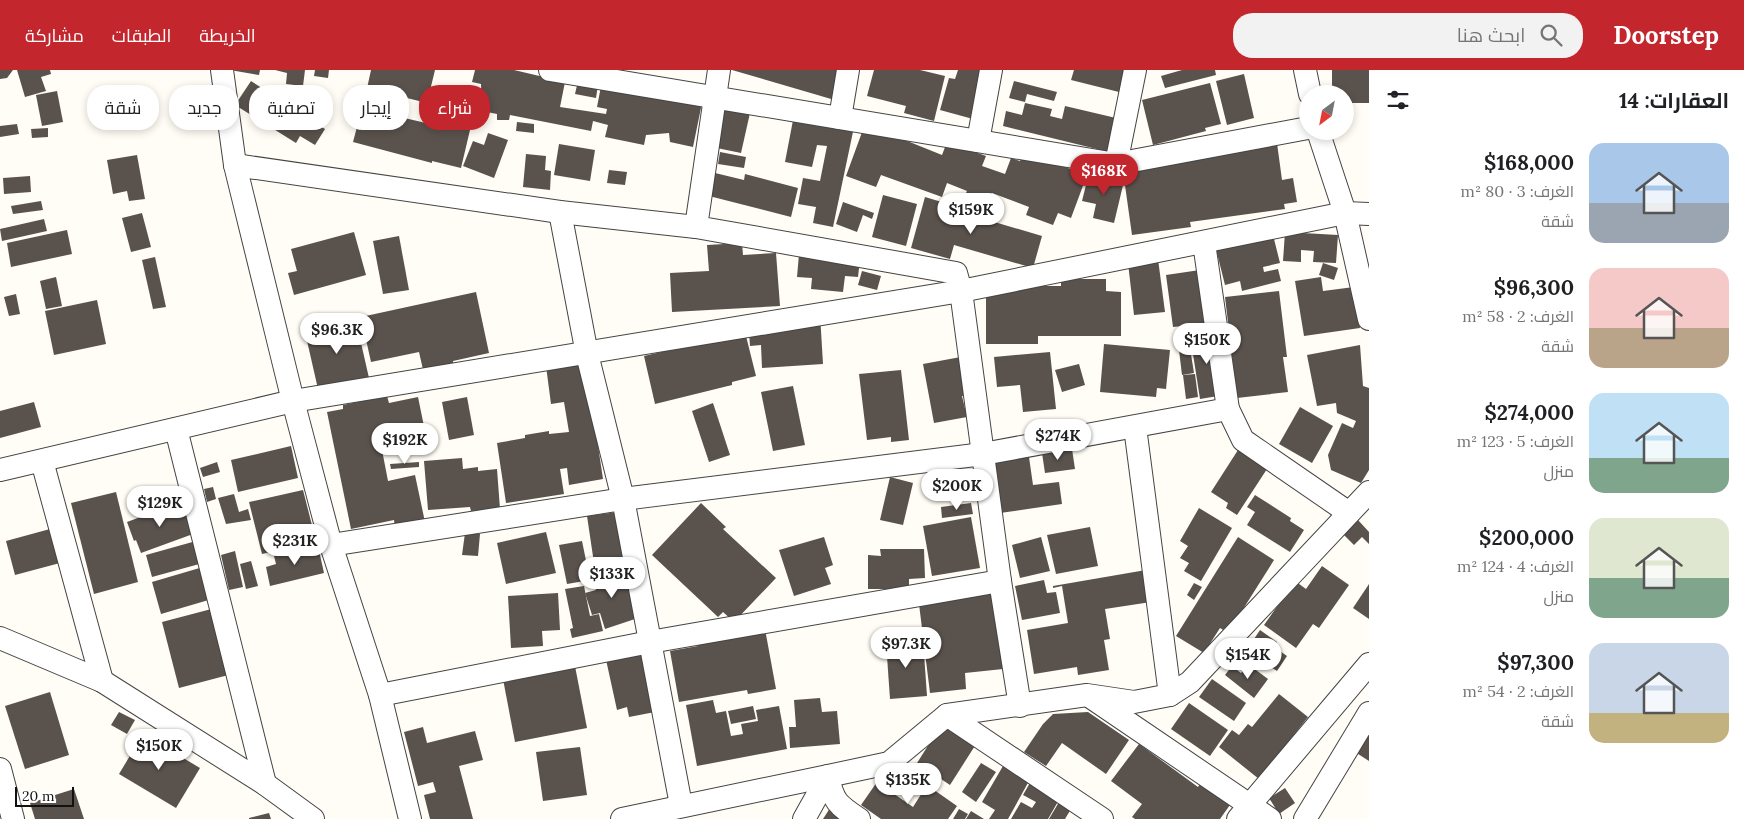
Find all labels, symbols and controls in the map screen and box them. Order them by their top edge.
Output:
search box [1233,13,1583,58]
text: Doorstep [1613,20,1719,51]
icon: search [1537,21,1565,49]
text: ابحث هنا [1457,23,1525,47]
text: مشاركة [25,24,84,47]
text: الطبقات [112,24,171,47]
text: الخريطة [199,24,256,47]
chip: شقة [87,85,159,130]
chip: جديد [169,85,239,130]
chip: تصفية [249,85,333,130]
chip: إيجار [343,85,409,130]
chip: شراء [419,85,490,130]
north arrow [1299,85,1354,140]
map controls [1299,85,1354,140]
icon: filters [1384,86,1412,114]
text: العقارات: 14 [1619,87,1729,114]
text: $168,000 [1484,149,1574,176]
pin: $168K [1069,154,1139,196]
text: $168K [1081,160,1127,180]
icon: home [1629,163,1689,223]
text: الغرف: 3 · 80 m² [1461,181,1574,201]
pin: $159K [936,192,1006,235]
text: $159K [948,199,994,219]
text: شقة [1541,211,1574,231]
text: $96,300 [1494,274,1574,301]
icon: home [1629,288,1689,348]
text: الغرف: 2 · 58 m² [1462,306,1574,326]
pin: $96.3K [296,312,378,355]
text: $96.3K [311,319,363,339]
pin: $150K [1172,322,1242,365]
text: $150K [1184,329,1230,349]
text: شقة [1541,336,1574,356]
text: $274,000 [1485,399,1574,426]
icon: home [1629,413,1689,473]
pin: $274K [1023,418,1093,461]
pin: $192K [370,422,440,465]
text: $274K [1035,425,1081,445]
text: $192K [382,429,428,449]
text: الغرف: 5 · 123 m² [1457,431,1574,451]
text: منزل [1544,461,1574,481]
pin: $200K [922,468,992,511]
text: $200K [932,475,982,495]
pin: $129K [125,486,195,528]
text: $129K [137,492,183,512]
pin: $231K [260,524,330,566]
text: $200,000 [1479,524,1574,551]
text: $231K [273,530,317,550]
icon: home [1629,538,1689,598]
pin: $133K [577,556,647,599]
text: الغرف: 4 · 124 m² [1457,556,1574,576]
text: $133K [589,563,635,583]
text: منزل [1544,586,1574,606]
pin: $97.3K [865,626,947,669]
text: $97.3K [881,633,931,653]
pin: $154K [1213,638,1283,680]
text: $154K [1226,644,1270,664]
text: $97,300 [1497,649,1574,676]
icon: home [1629,663,1689,723]
text: الغرف: 2 · 54 m² [1462,681,1574,701]
text: شقة [1541,711,1574,731]
pin: $150K [124,728,194,771]
text: $150K [136,735,182,755]
pin: $135K [873,762,943,805]
text: $135K [886,769,930,789]
scale bar [15,784,74,807]
text: 20 m [22,787,54,805]

